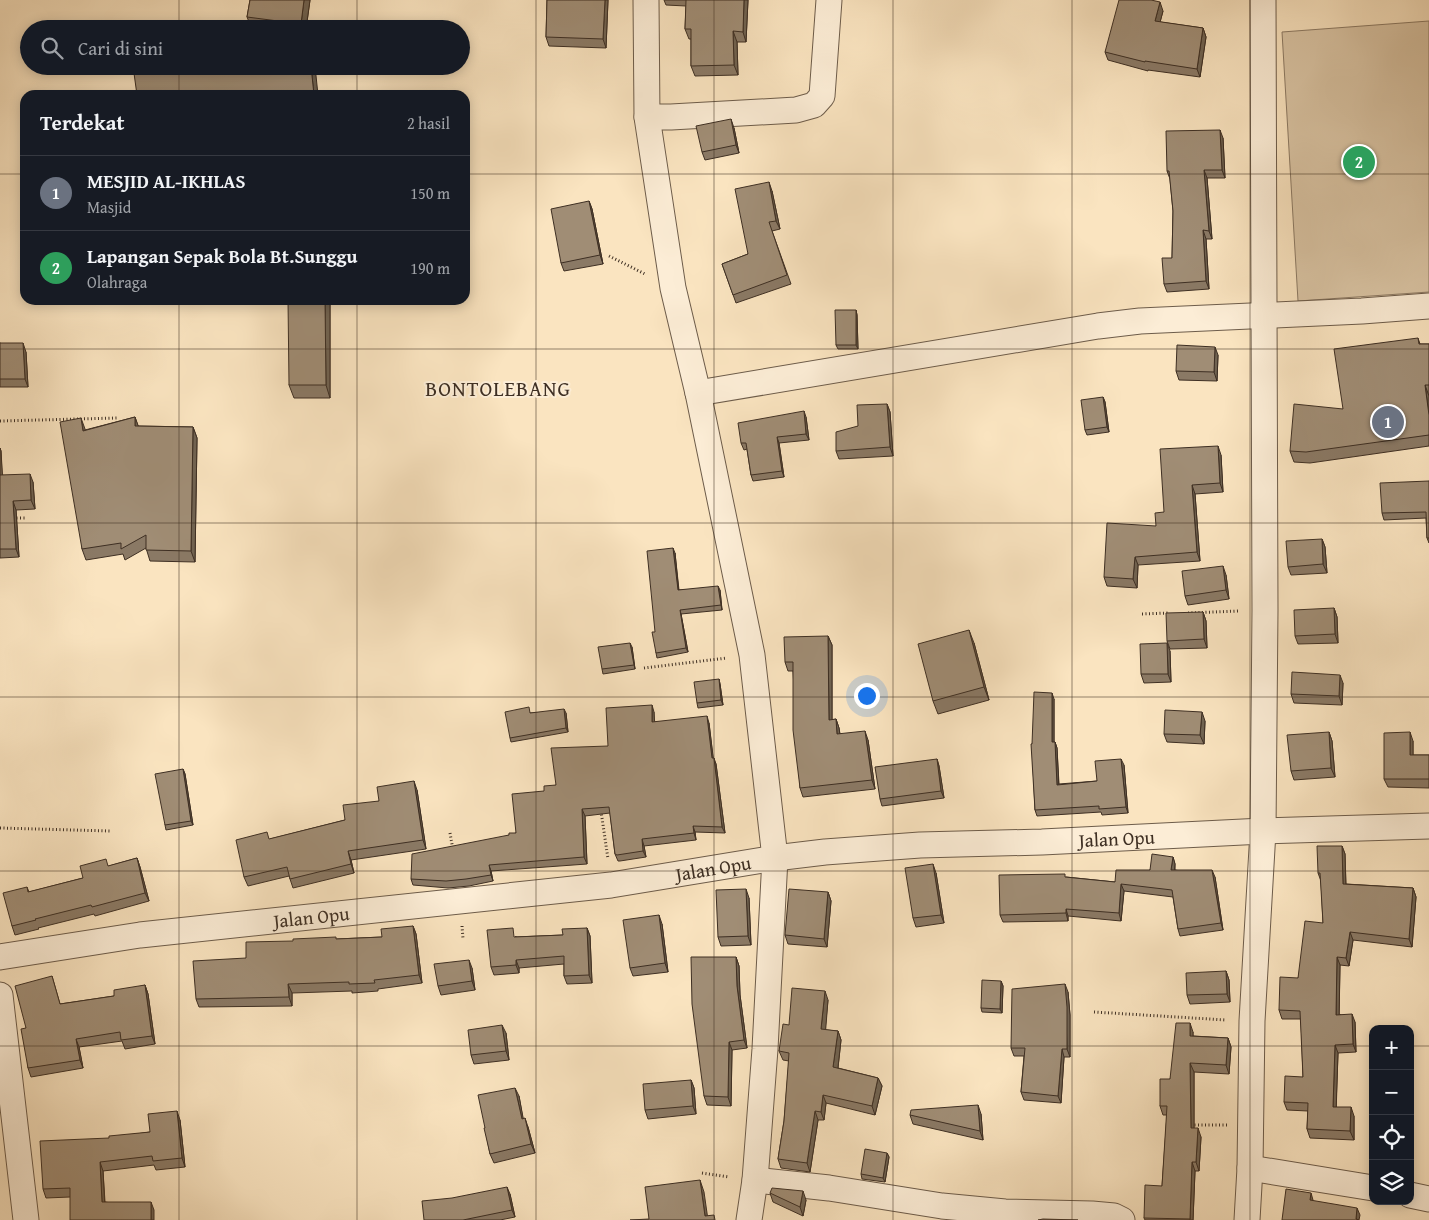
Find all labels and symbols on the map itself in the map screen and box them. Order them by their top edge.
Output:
pin: 2 [1343,143,1375,181]
district label: BONTOLEBANG [425,373,571,404]
pin: 1 [1372,403,1404,441]
your location [854,683,880,709]
street label: Jalan Opu [1076,822,1156,854]
street label: Jalan Opu [671,848,754,888]
street label: Jalan Opu [270,899,351,935]

